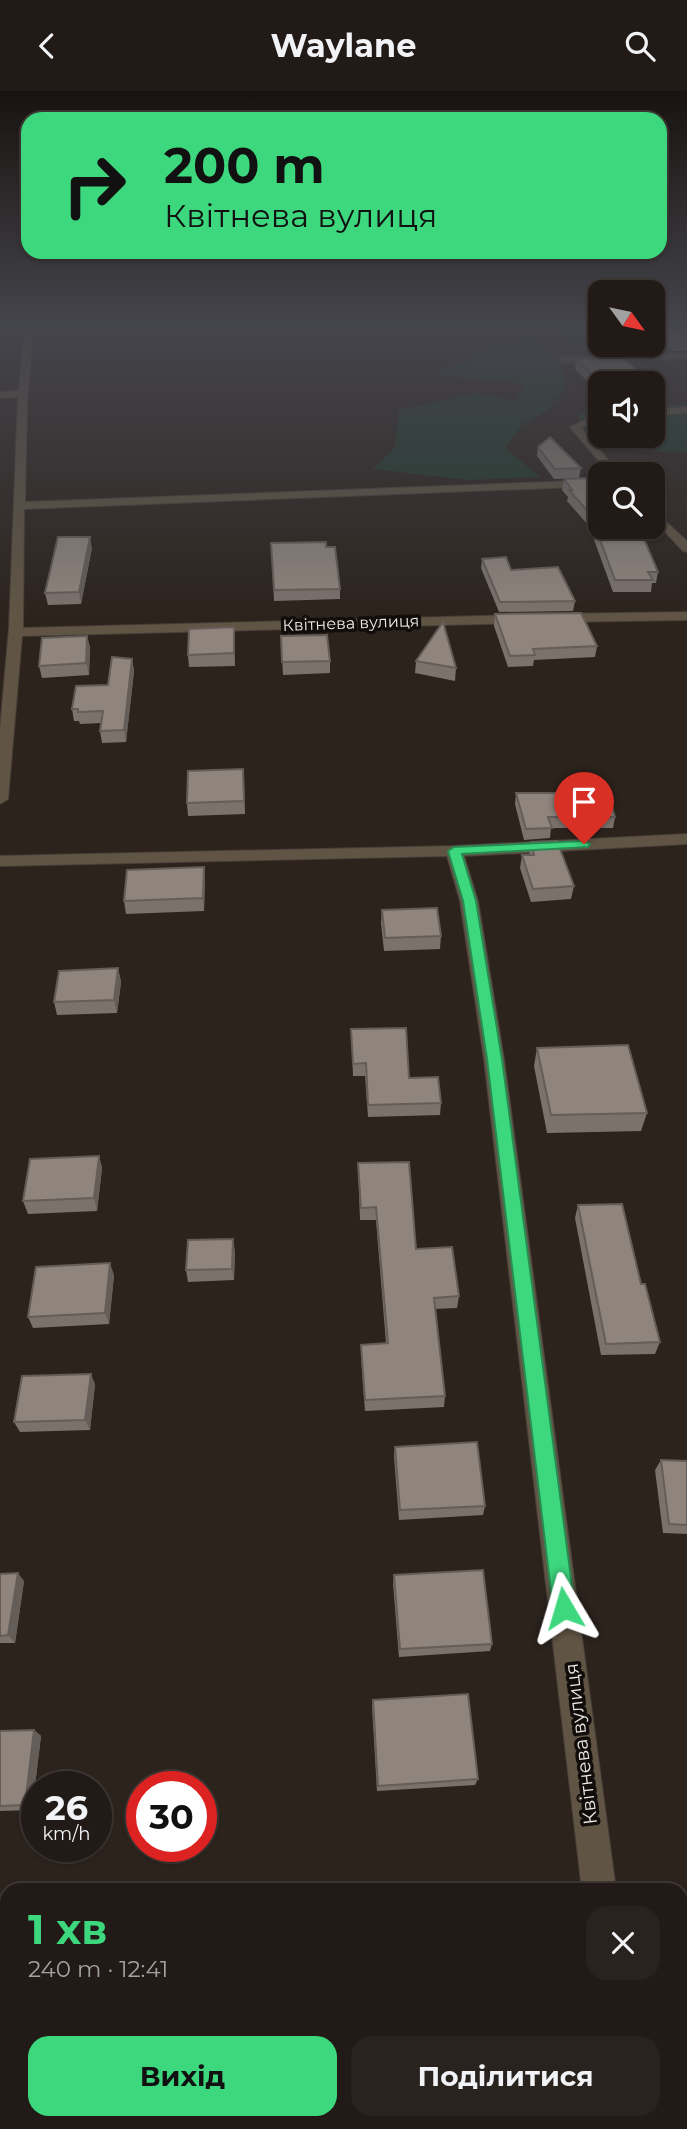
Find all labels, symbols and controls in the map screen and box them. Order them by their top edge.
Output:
text: Waylane [271,26,416,65]
icon: back [28,27,66,65]
icon: search [621,27,659,65]
text: 200 m [164,136,325,195]
icon: right [49,140,140,231]
text: Квітнева вулиця [164,196,437,235]
north arrow [588,280,665,357]
map controls [588,280,665,539]
button: sound [588,371,665,448]
button: search [588,462,665,539]
street label: Квітнева вулиця [282,611,420,635]
pin [554,772,614,844]
icon: arrive [565,783,603,821]
position arrow [527,1571,601,1645]
street label: Квітнева вулиця [560,1662,602,1826]
speed limit sign: 30 [126,1771,217,1862]
text: 26 [45,1786,88,1829]
text: km/h [42,1823,91,1845]
text: 1 хв [28,1903,107,1955]
button: close [586,1906,660,1980]
text: 240 m · 12:41 [28,1955,168,1983]
button: Вихід [28,2036,337,2116]
button: Поділитися [351,2036,660,2116]

